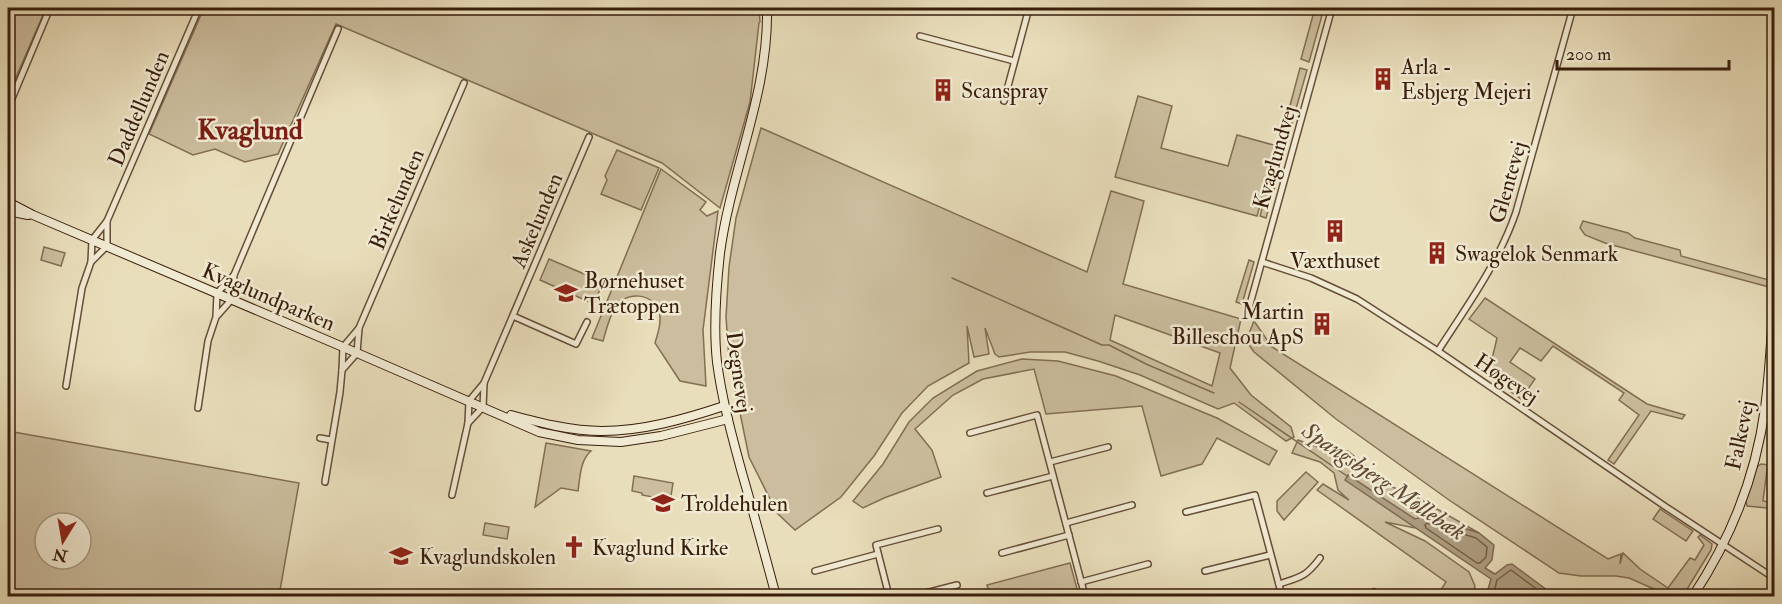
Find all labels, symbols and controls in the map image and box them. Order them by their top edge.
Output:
scale bar [1557,33,1730,71]
text: 200 m [1566,43,1611,66]
street label: Daddellunden [102,46,176,170]
place label: Arla - Esbjerg Mejeri [1400,53,1532,106]
building icon: Arla - Esbjerg Mejeri [1370,66,1396,92]
building icon: Scanspray [930,77,956,103]
place label: Scanspray [961,77,1048,106]
street label: Kvaglundvej [1247,102,1303,212]
district label: Kvaglund [197,113,303,148]
street label: Glentevej [1483,138,1533,227]
street label: Birkelunden [363,145,431,254]
street label: Askelunden [504,169,569,273]
building icon: Væxthuset [1322,218,1348,244]
building icon: Swagelok Senmark [1424,240,1450,266]
place label: Swagelok Senmark [1455,240,1619,268]
place label: Væxthuset [1290,247,1380,275]
street label: Kvaglundparken [197,256,339,338]
place label: Børnehuset Trætoppen [584,267,684,321]
school or university icon: Børnehuset Trætoppen [553,280,579,306]
place label: Martin Billeschou ApS [1172,298,1304,352]
building icon: Martin Billeschou ApS [1309,311,1335,337]
street label: Degnevej [719,330,759,415]
street label: Høgevej [1469,347,1544,411]
street label: Falkevej [1719,398,1761,473]
water label: Spangsbjerg Møllebæk [1295,415,1472,548]
school or university icon: Troldehulen [650,490,676,516]
place label: Troldehulen [681,490,788,518]
north arrow [33,511,93,571]
church icon: Kvaglund Kirke [561,534,587,560]
place label: Kvaglund Kirke [592,534,728,562]
text: N [51,543,70,566]
school or university icon: Kvaglundskolen [388,543,414,569]
place label: Kvaglundskolen [419,543,556,571]

